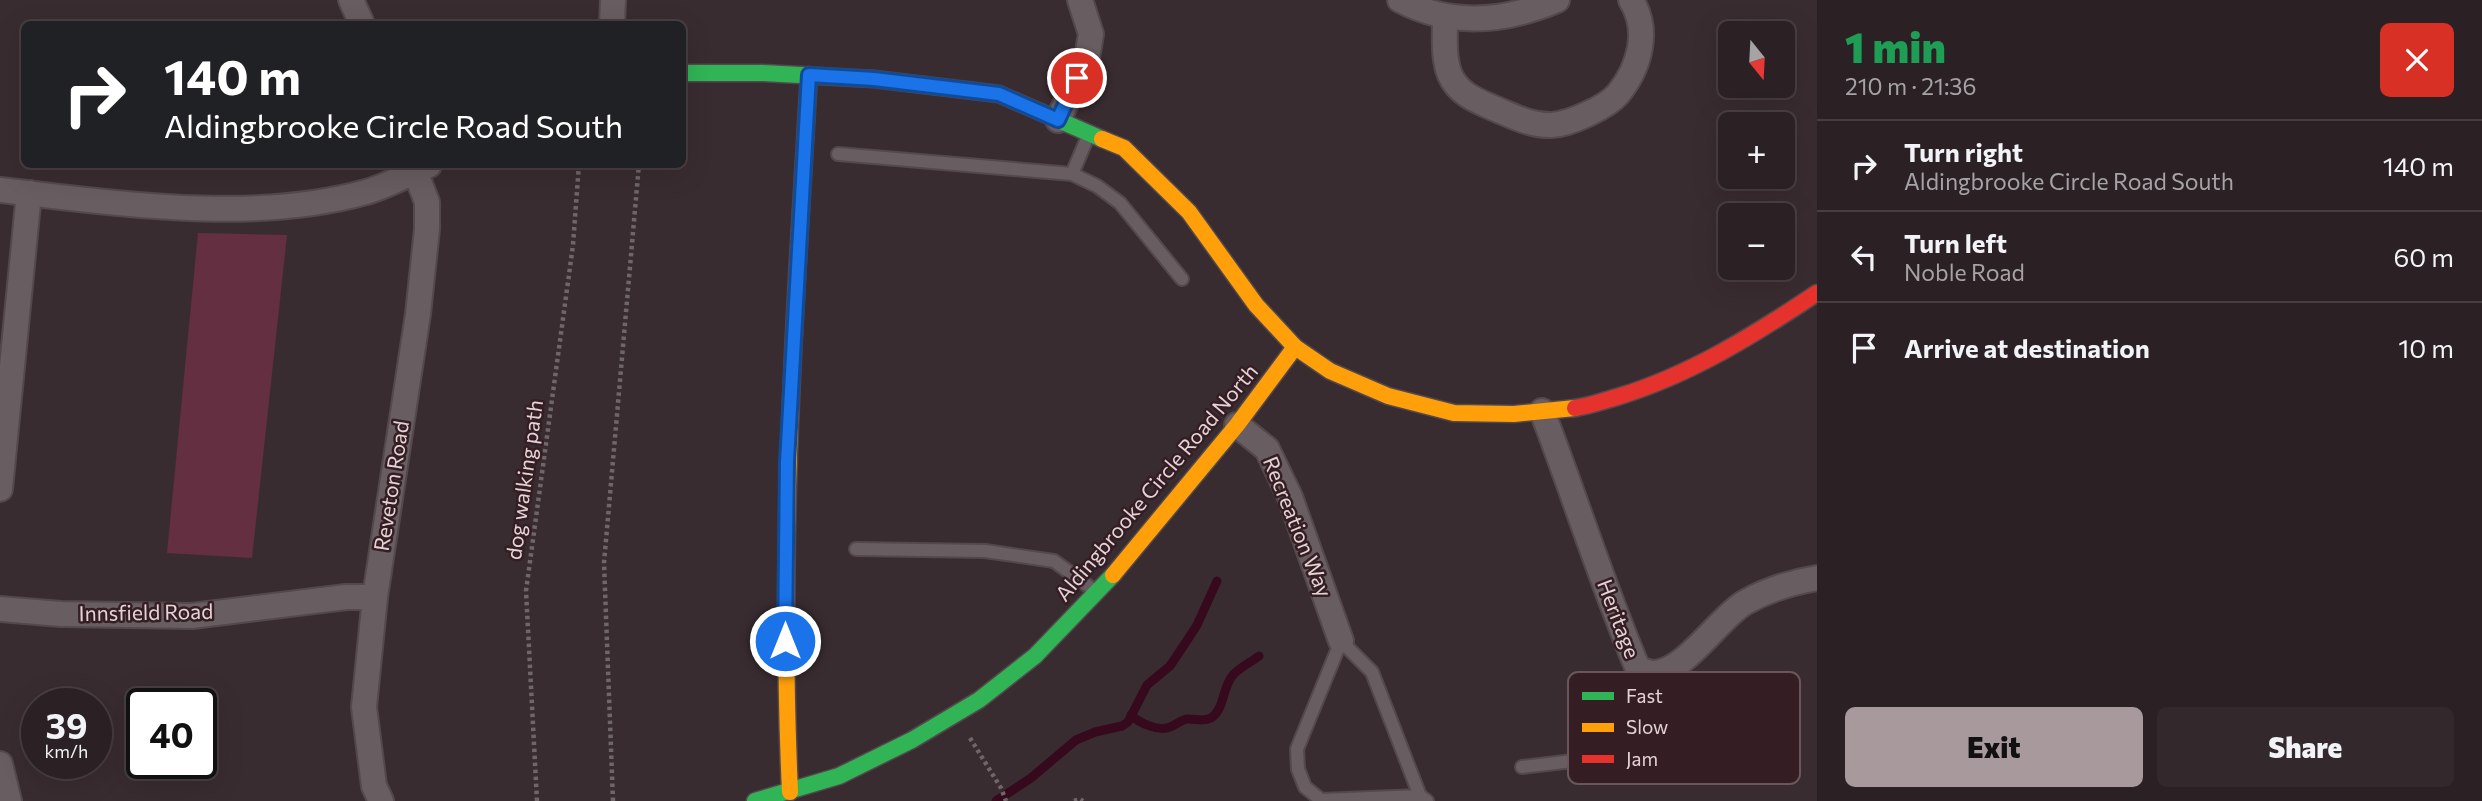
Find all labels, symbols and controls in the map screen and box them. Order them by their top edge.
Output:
text: 1 min [1845,20,1946,72]
north arrow [1718,21,1796,98]
map controls [1718,21,1795,280]
button: close [2380,23,2454,97]
text: 140 m [164,45,301,105]
pin [1047,48,1107,108]
icon: right [49,49,140,140]
icon: arrive [1058,59,1096,97]
text: 210 m · 21:36 [1845,72,1976,100]
text: Aldingbrooke Circle Road South [164,105,623,145]
button: + [1718,112,1795,189]
text: Turn right [1904,136,2023,167]
icon: right [1845,147,1883,185]
text: 140 m [2383,150,2454,181]
text: Aldingbrooke Circle Road South [1904,167,2234,195]
button: − [1718,203,1795,280]
text: Turn left [1904,227,2007,258]
icon: left [1845,238,1883,276]
text: 60 m [2394,241,2454,272]
text: Noble Road [1904,258,2025,286]
icon: arrive [1845,329,1883,367]
text: Arrive at destination [1904,332,2150,363]
text: 10 m [2398,332,2454,363]
street label: Aldingbrooke Circle Road North [1049,359,1262,606]
street label: dog walking path [500,398,547,561]
street label: Reveton Road [368,419,413,553]
street label: Recreation Way [1259,452,1338,601]
street label: Heritage [1593,575,1646,661]
street label: Innsfield Road [78,598,214,625]
position arrow [748,604,822,678]
legend [1568,672,1800,784]
text: Fast [1626,684,1663,707]
speed limit sign: 40 [126,688,217,779]
text: 39 [46,703,87,746]
button: Exit [1845,707,2143,787]
button: Share [2157,707,2454,787]
text: Slow [1626,715,1668,738]
text: km/h [45,740,88,762]
text: Jam [1626,747,1658,770]

